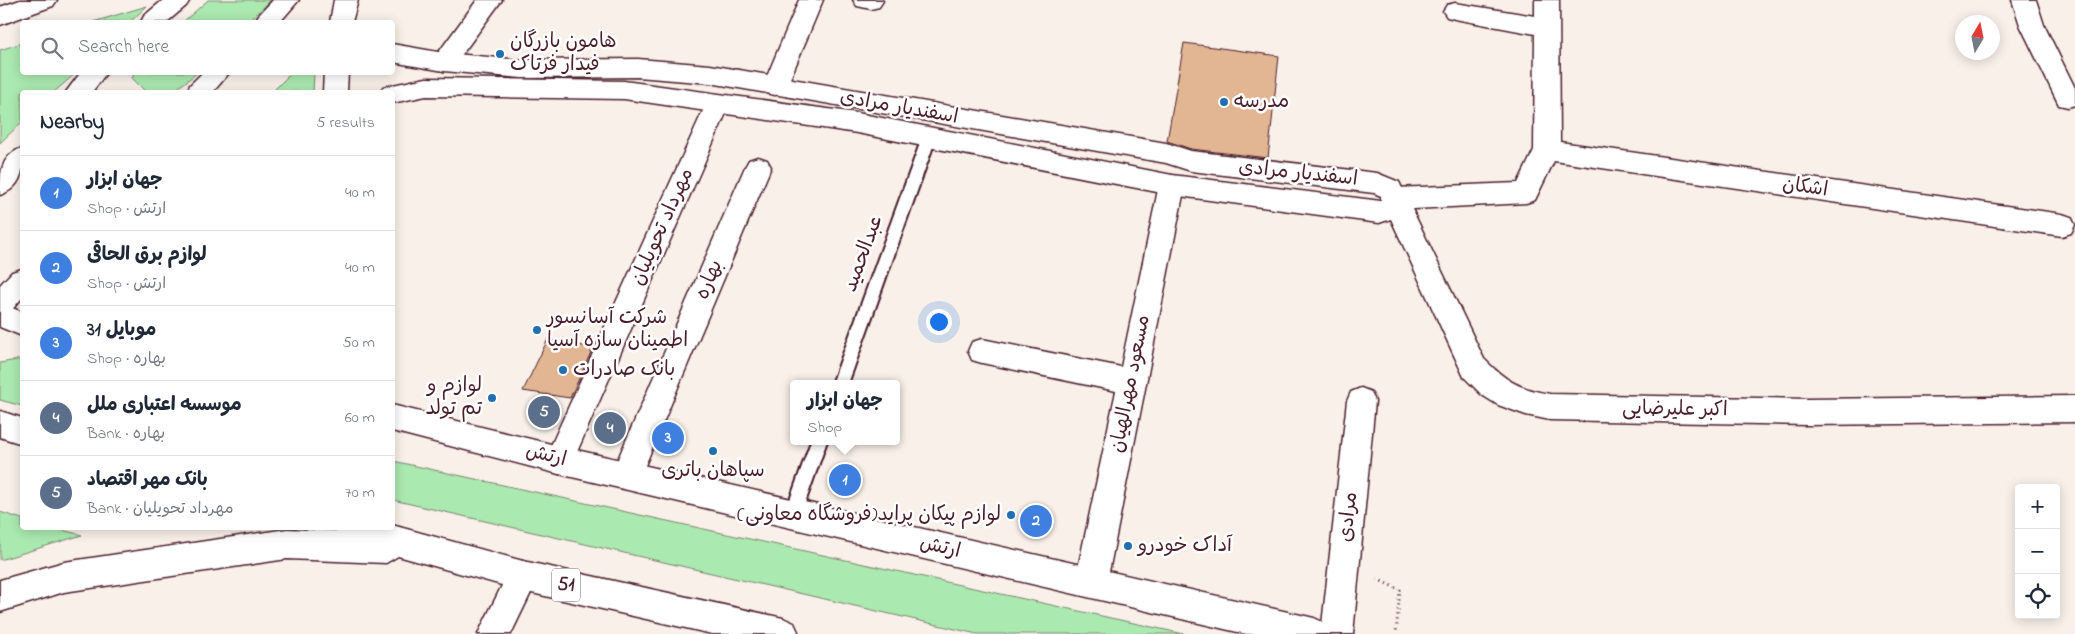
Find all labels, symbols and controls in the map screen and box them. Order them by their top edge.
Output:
north arrow [1955,15,2000,60]
search box [20,20,395,75]
place label: هامون بازرگان فیدار فرتاک [510,28,617,80]
icon: search [38,34,66,62]
text: Search here [78,34,169,61]
marker: هامون بازرگان فیدار فرتاک [494,48,506,60]
street label: اسفندیار مرادی [838,83,960,133]
place label: مدرسه [1234,88,1289,117]
marker: مدرسه [1218,96,1230,108]
text: Nearby [40,108,104,138]
text: 5 results [316,111,375,135]
street label: اسفندیار مرادی [1237,153,1359,195]
street label: مهرداد تحویلیان [624,164,702,290]
text: جهان ابزار [87,167,162,194]
street label: اشکان [1780,170,1830,206]
text: 1 [53,181,59,205]
text: 40 m [345,181,375,205]
text: Shop · ارتش [87,197,166,221]
street label: عبدالحمید [837,212,891,296]
text: لوازم برق الحاقی [87,242,207,269]
text: 2 [52,256,60,280]
text: 40 m [345,256,375,280]
street label: بهاره [689,256,731,304]
text: Shop · ارتش [87,272,166,296]
place label: شرکت آسانسور اطمینان سازه آسیا [545,304,688,356]
your location [926,309,952,335]
street label: مسعود مهرالهیان [1103,313,1159,455]
text: موبایل 31 [87,317,156,344]
marker: شرکت آسانسور اطمینان سازه آسیا [531,324,543,336]
text: 3 [53,331,59,355]
text: 50 m [343,331,375,355]
text: Shop · بهاره [87,347,166,371]
place label: بانک صادرات [573,356,675,385]
marker: بانک صادرات [557,364,569,376]
place label: لوازم و تم تولد [425,372,482,424]
popup [790,380,900,445]
text: جهان ابزار [807,388,883,415]
text: موسسه اعتباری ملل [87,392,242,419]
marker: لوازم و تم تولد [486,392,498,404]
pin: 5 [528,393,560,431]
street label: اکبر علیرضایی [1622,395,1728,425]
text: 4 [53,406,59,430]
text: 60 m [345,406,375,430]
pin: 4 [594,409,626,447]
text: Shop [807,416,842,440]
pin: 3 [652,419,684,457]
text: Bank · بهاره [87,422,165,446]
street label: ارتش [523,437,569,475]
marker: سپاهان باتری [707,445,719,457]
place label: سپاهان باتری [661,457,765,486]
pin: 1 [829,461,861,499]
text: بانک مهر اقتصاد [87,467,208,494]
text: 5 [51,481,61,505]
text: 70 m [345,481,375,505]
map controls [2015,484,2060,619]
button: + [2015,484,2060,529]
street label: مرادی [1332,490,1366,544]
text: Bank · مهرداد تحویلیان [87,497,234,521]
place label: لوازم پیکان پراید(فروشگاه معاونی) [737,501,1001,530]
pin: 2 [1020,502,1052,540]
marker: لوازم پیکان پراید(فروشگاه معاونی) [1005,509,1017,521]
street label: ارتش [917,529,963,567]
button: − [2015,529,2060,574]
place label: آداک خودرو [1136,532,1233,561]
marker: آداک خودرو [1122,540,1134,552]
road number: 51 [552,568,580,602]
button: locate [2015,574,2060,619]

